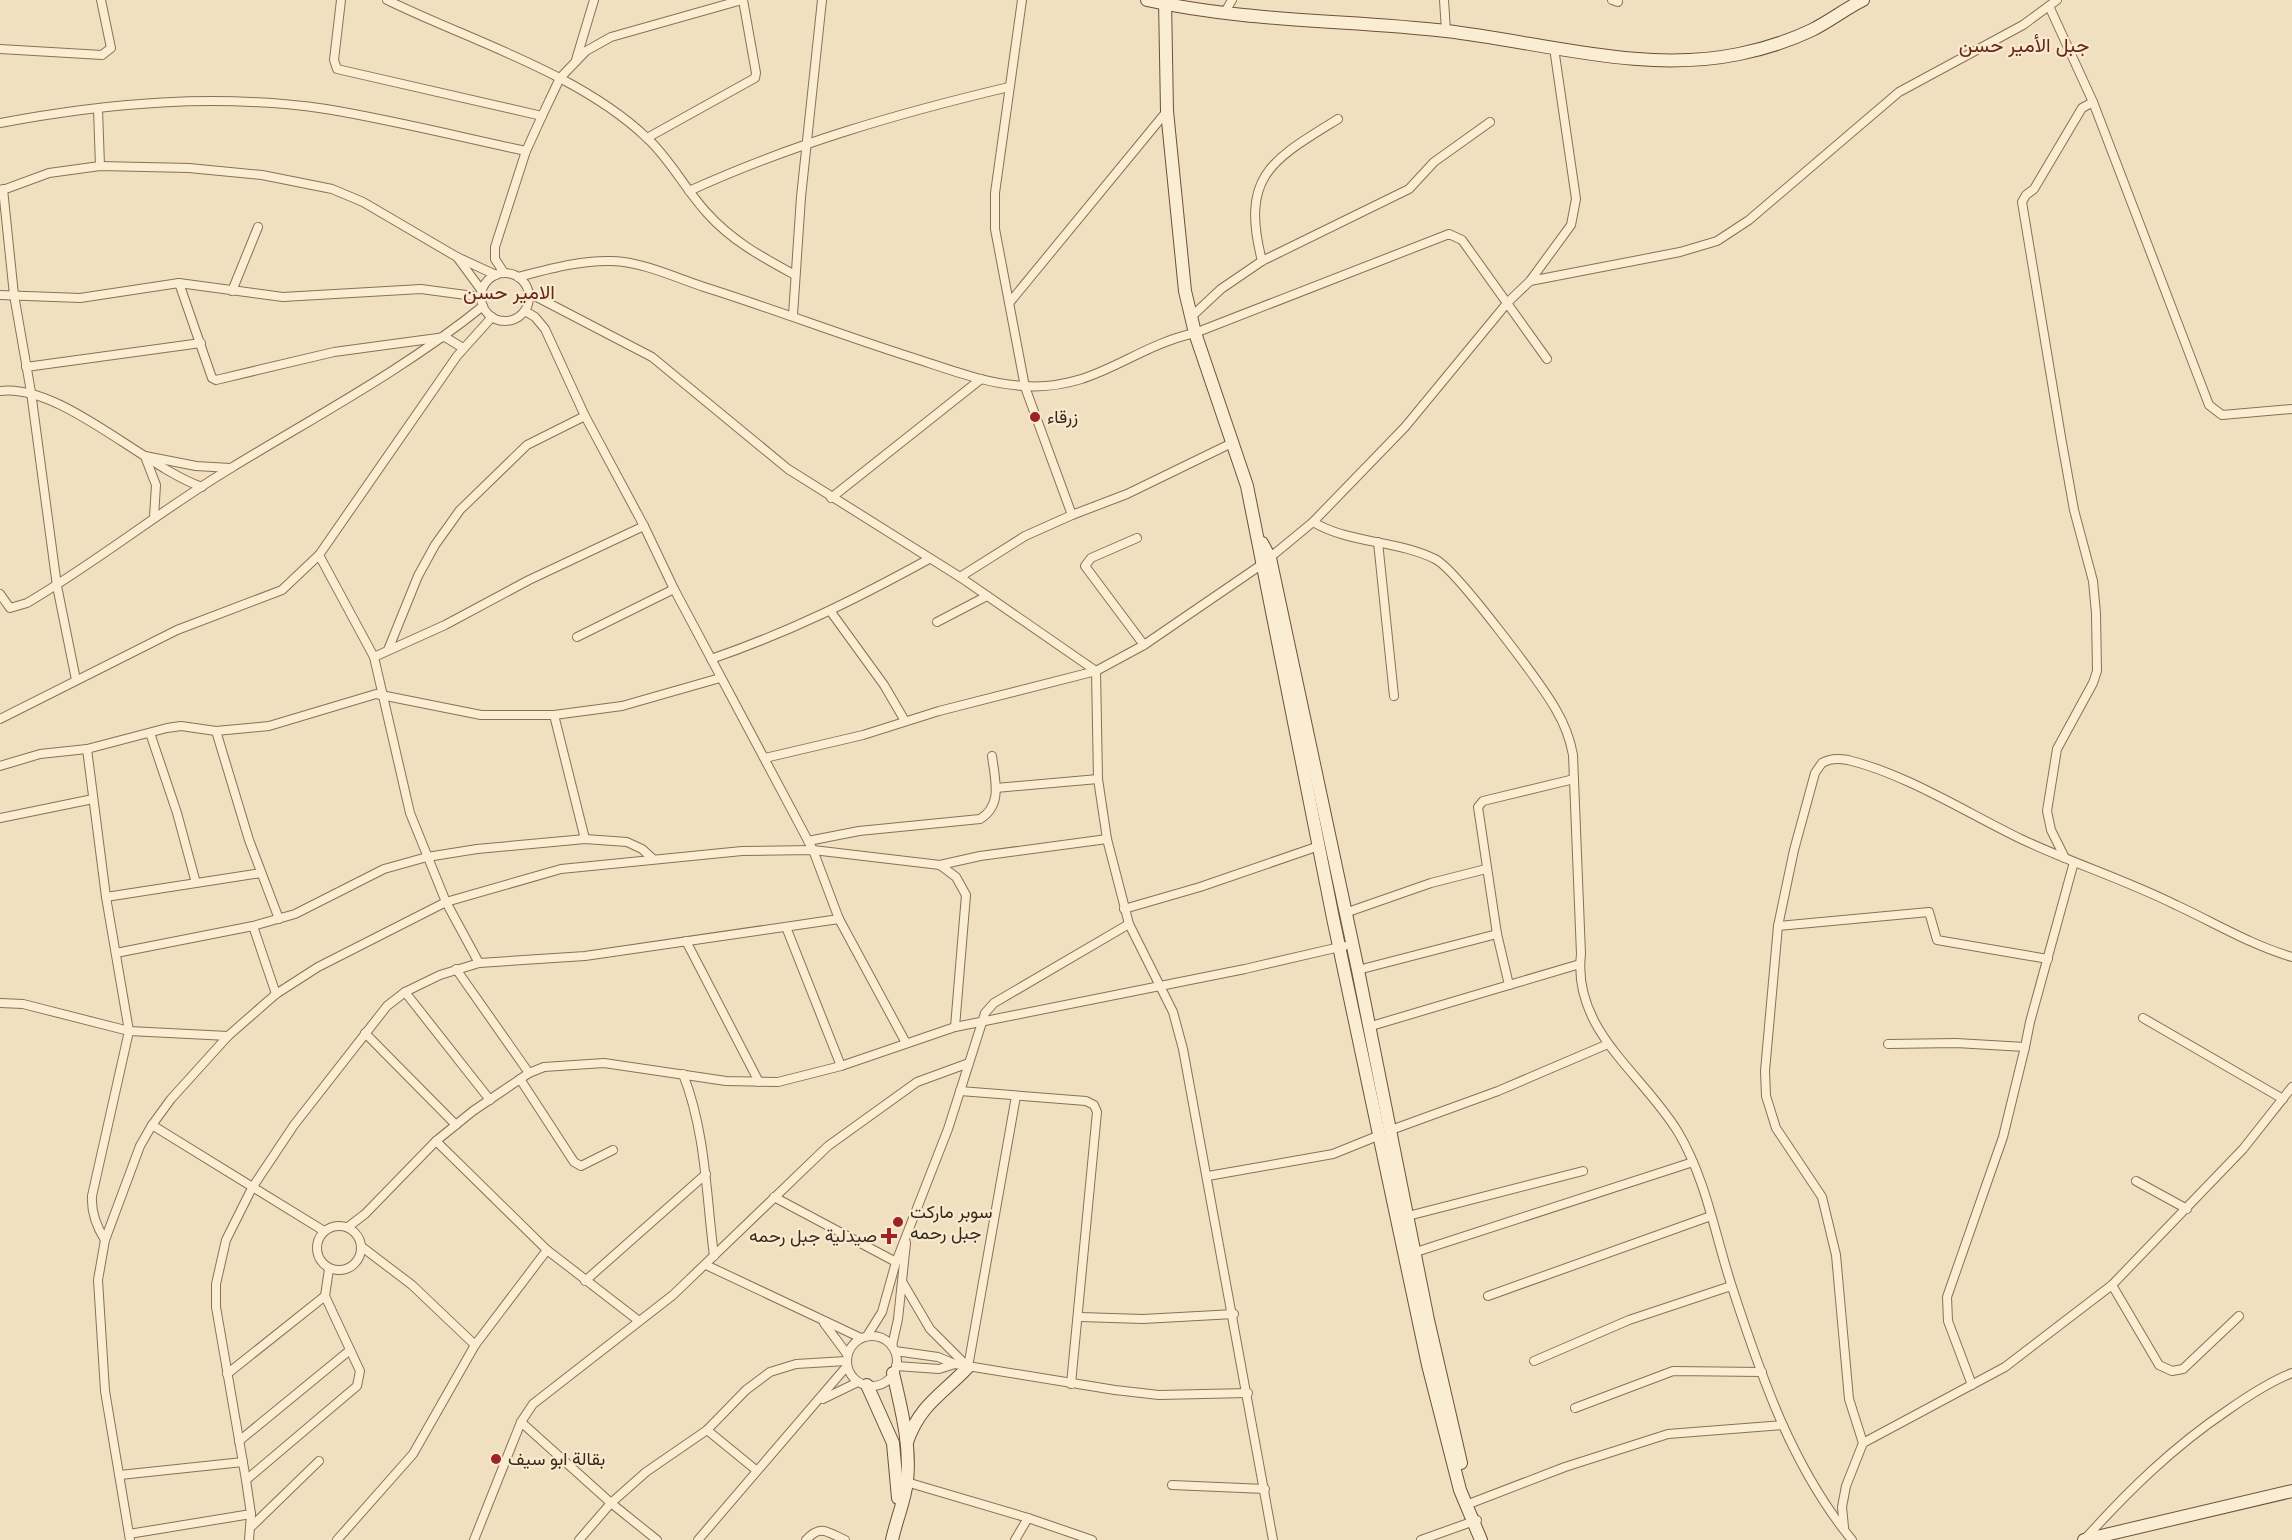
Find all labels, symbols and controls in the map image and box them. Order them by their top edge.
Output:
district label: جبل الأمير حسن [1959,30,2089,58]
district label: الامير حسن [463,277,555,305]
place label: زرقاء [1047,404,1078,428]
marker: زرقاء [1028,410,1042,424]
place label: سوبر ماركت جبل رحمه [910,1199,992,1244]
marker: سوبر ماركت جبل رحمه [891,1215,905,1229]
place label: صيدلية جبل رحمه [749,1223,877,1247]
marker: صيدلية جبل رحمه [882,1229,896,1243]
place label: بقالة ابو سيف [508,1446,605,1470]
marker: بقالة ابو سيف [489,1452,503,1466]

